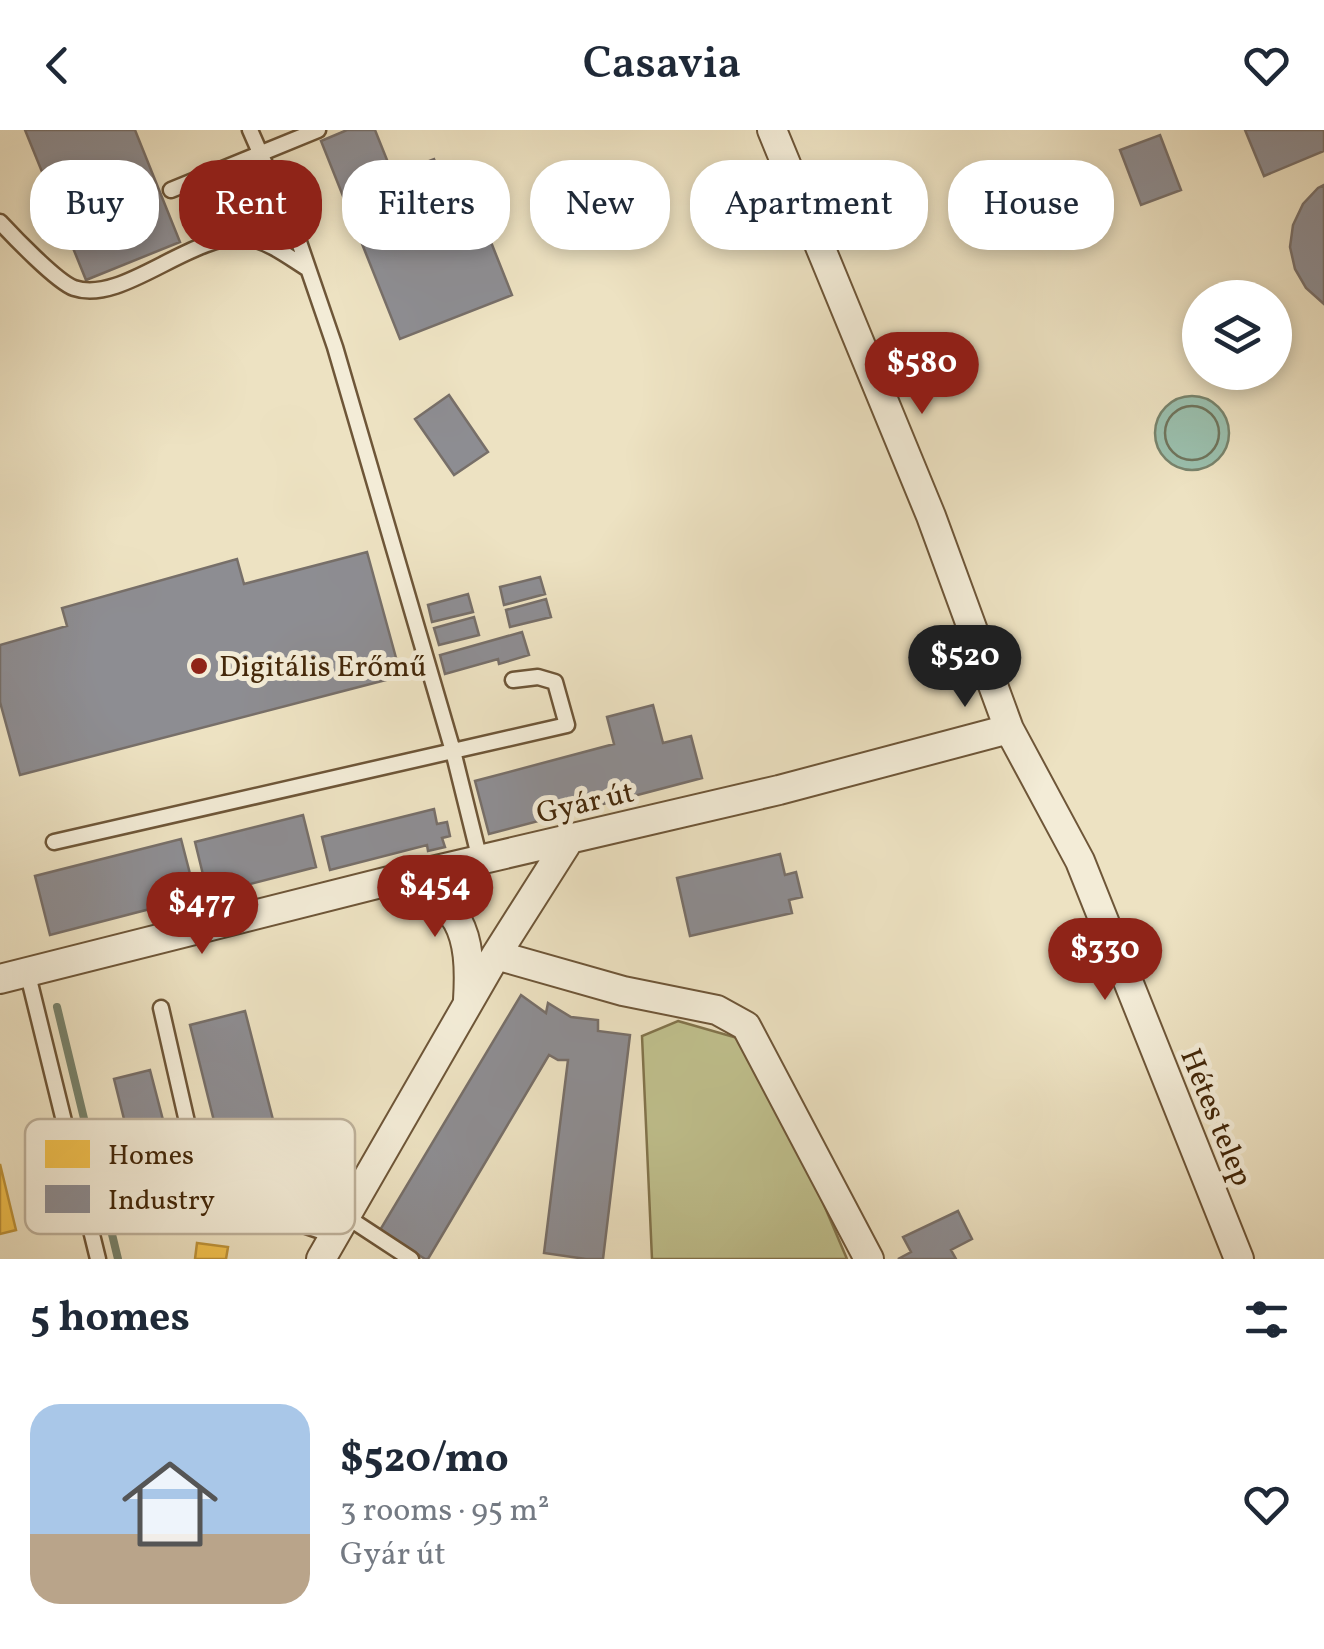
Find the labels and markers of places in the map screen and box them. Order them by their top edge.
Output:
pin: $580 [863,332,981,417]
pin: $520 [906,625,1024,710]
place label: Digitális Erőmű [219,647,427,689]
marker: Digitális Erőmű [188,655,210,677]
pin: $454 [376,855,494,940]
pin: $477 [143,872,261,957]
pin: $330 [1046,918,1164,1003]

